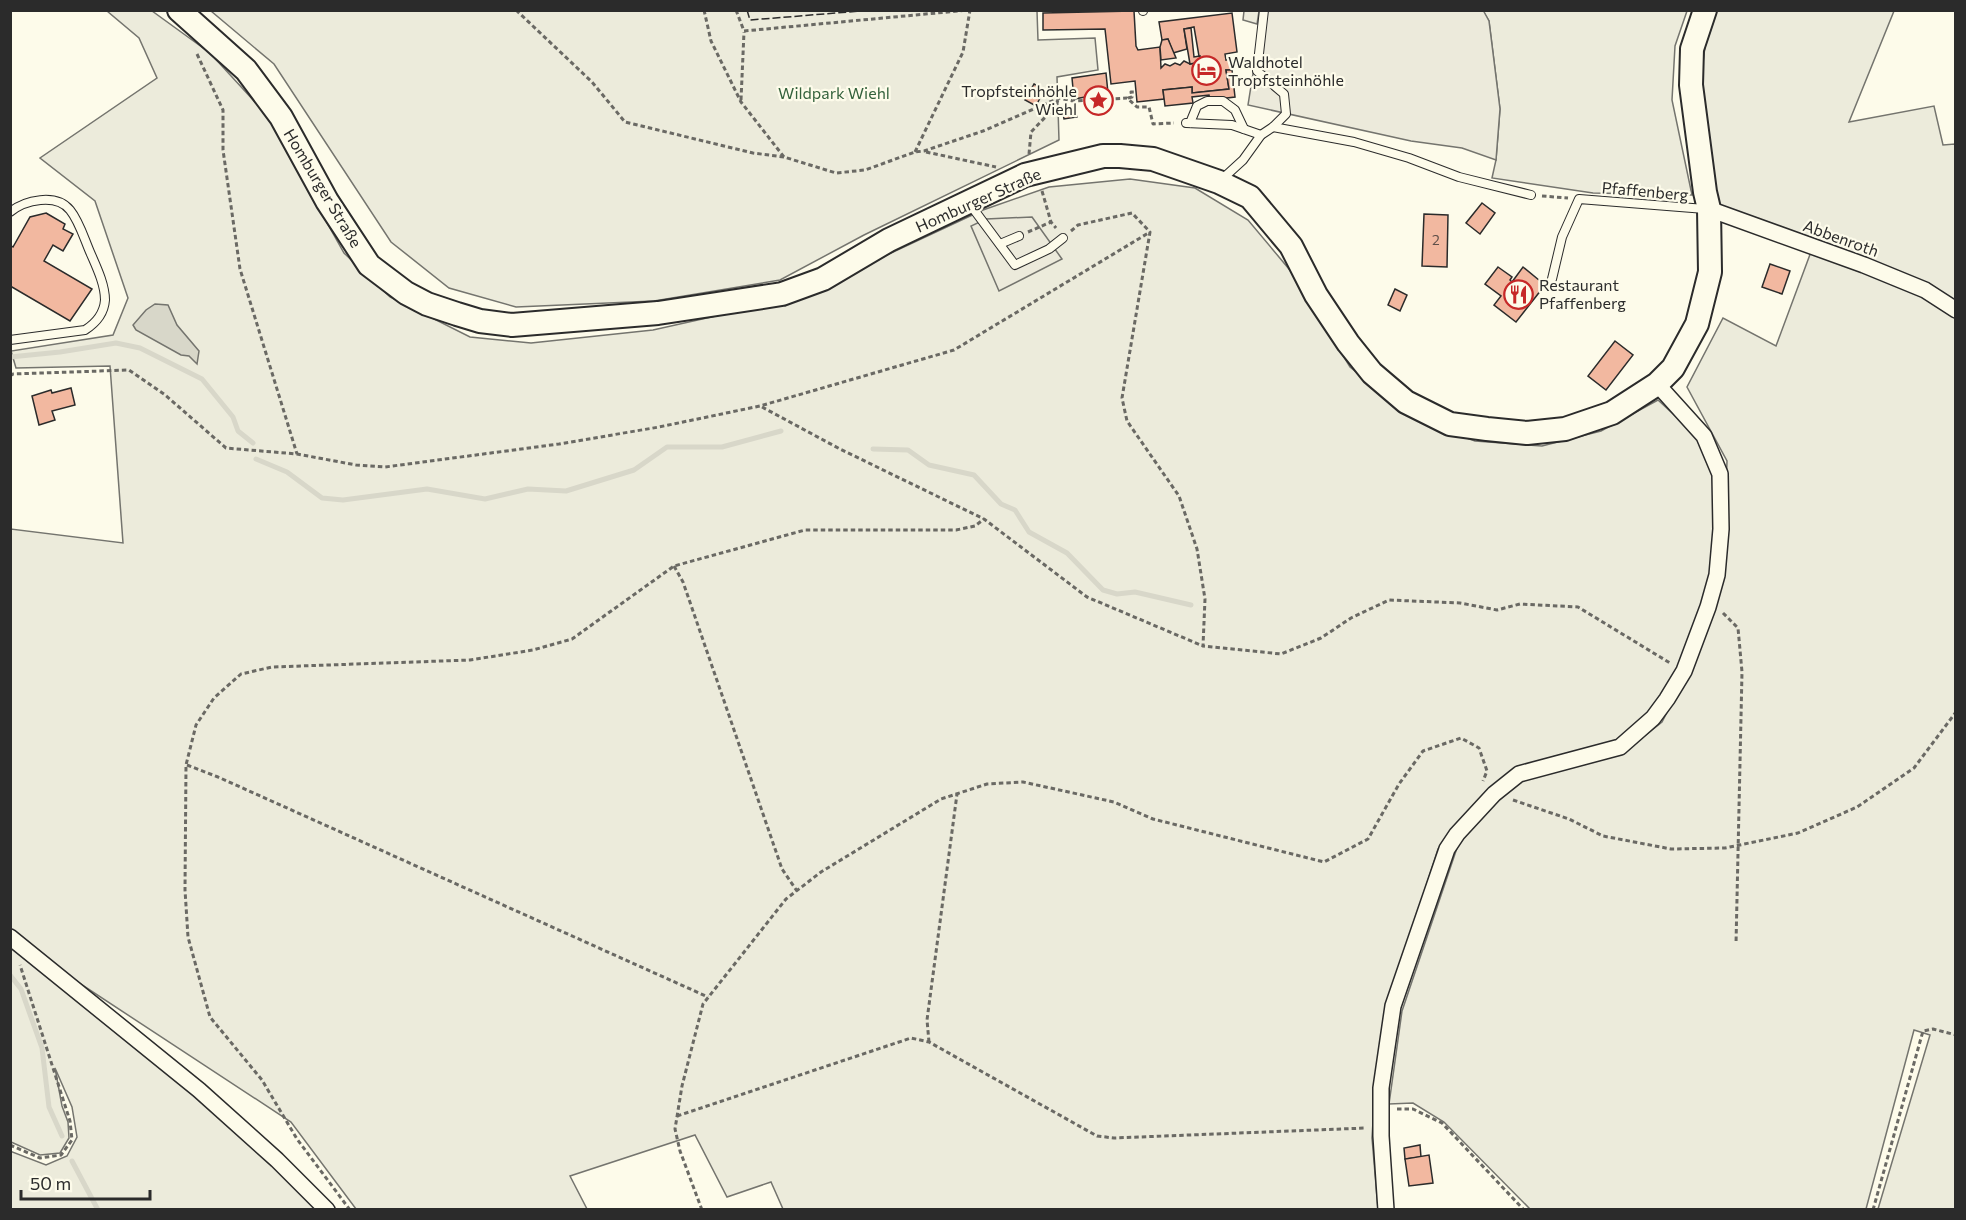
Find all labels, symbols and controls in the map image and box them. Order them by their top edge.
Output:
place label: Waldhotel Tropfsteinhöhle [1228,52,1344,89]
hotel icon: Waldhotel Tropfsteinhöhle [1191,55,1223,87]
place label: Tropfsteinhöhle Wiehl [961,81,1077,118]
park label: Wildpark Wiehl [778,83,890,102]
place icon: Tropfsteinhöhle Wiehl [1082,84,1114,116]
street label: Homburger Straße [280,125,366,251]
street label: Homburger Straße [912,163,1043,236]
street label: Pfaffenberg [1601,177,1690,204]
street label: Abbenroth [1801,215,1881,260]
house number: 2 [1432,231,1440,248]
place label: Restaurant Pfaffenberg [1539,275,1626,312]
restaurant icon: Restaurant Pfaffenberg [1502,278,1534,310]
scale bar [21,1163,150,1201]
text: 50 m [30,1172,71,1194]

